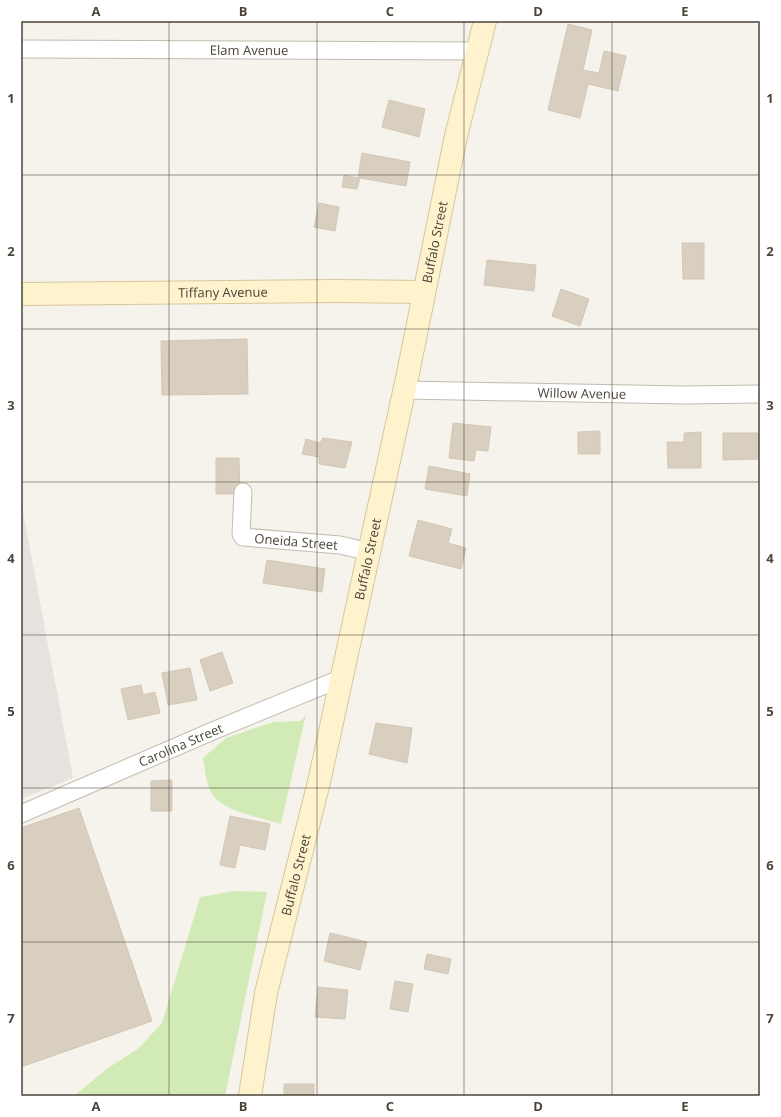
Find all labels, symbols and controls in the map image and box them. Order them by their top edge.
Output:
text: A [92,2,101,20]
text: B [239,2,248,20]
text: C [386,2,394,20]
text: D [533,2,543,20]
text: E [681,2,689,20]
street label: Elam Avenue [210,41,288,59]
text: 1 [7,89,15,107]
text: 1 [766,89,774,107]
street label: Buffalo Street [417,199,452,285]
text: 2 [7,242,15,260]
text: 2 [766,242,774,260]
street label: Tiffany Avenue [178,283,268,302]
street label: Willow Avenue [538,383,626,403]
text: 3 [7,396,15,414]
text: 3 [766,396,774,414]
street label: Buffalo Street [350,516,385,602]
street label: Oneida Street [254,529,339,554]
text: 4 [7,549,15,567]
text: 4 [766,549,774,567]
text: 5 [7,702,15,720]
text: 5 [766,702,774,720]
street label: Carolina Street [136,719,226,771]
street label: Buffalo Street [277,832,315,917]
text: 6 [7,856,15,874]
text: 6 [766,856,774,874]
text: 7 [7,1009,15,1027]
text: 7 [766,1009,774,1027]
text: A [92,1097,101,1115]
text: B [239,1097,248,1115]
text: C [386,1097,394,1115]
text: D [533,1097,543,1115]
text: E [681,1097,689,1115]

